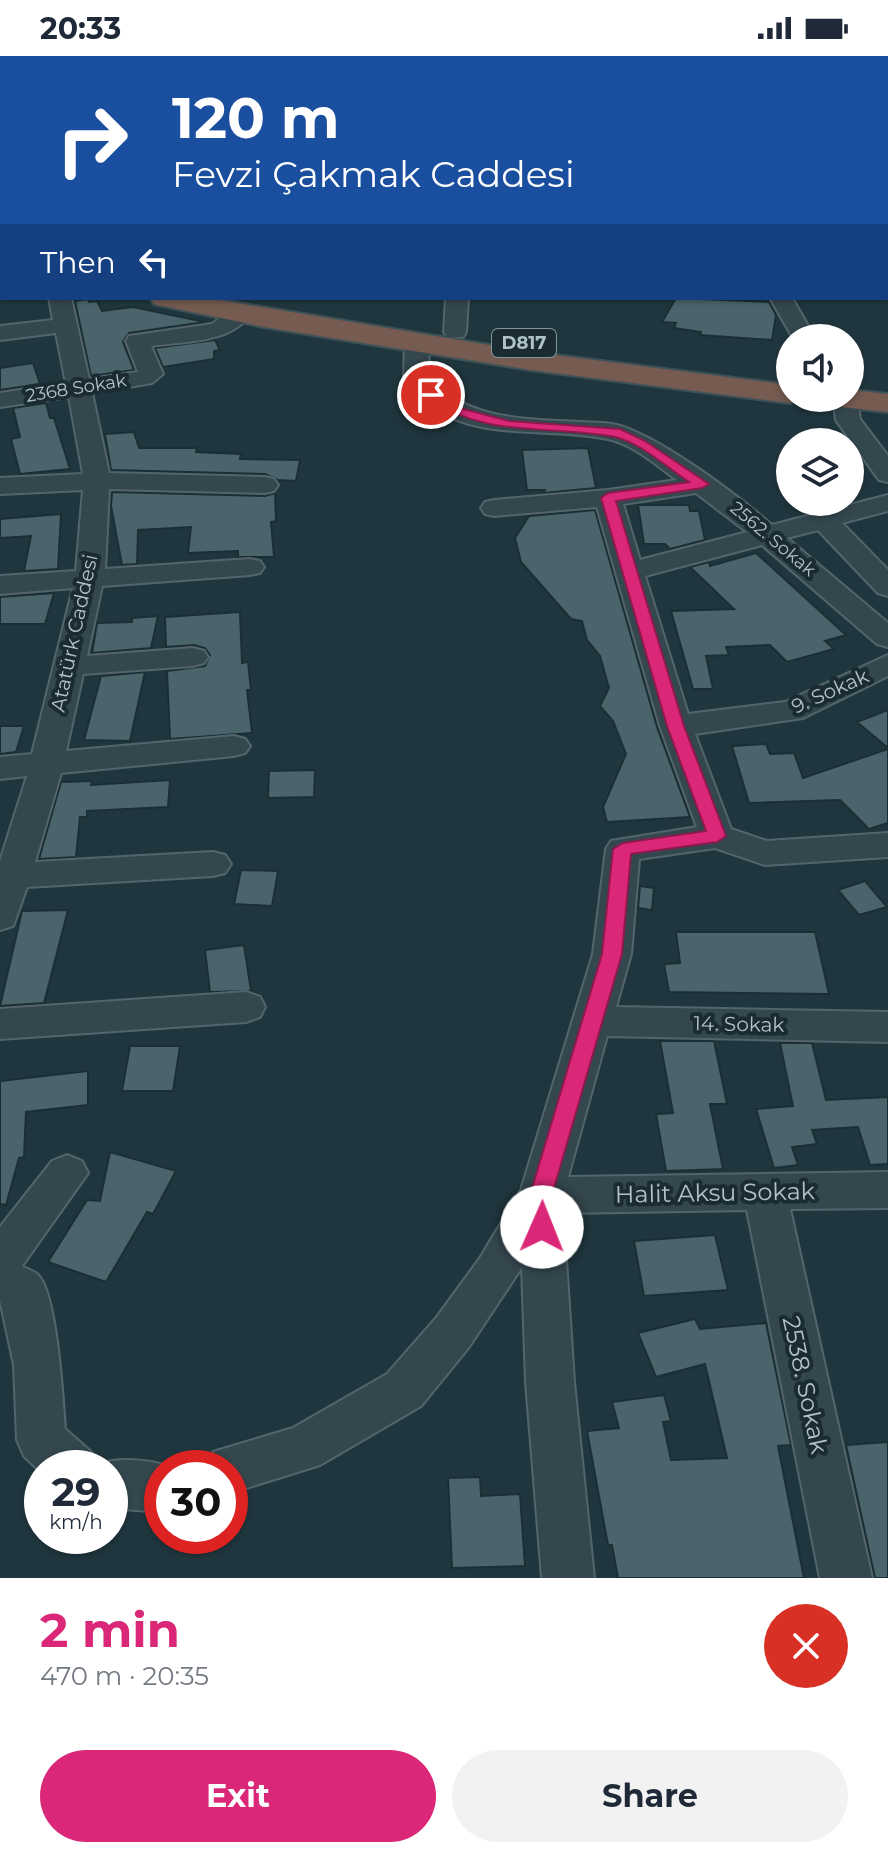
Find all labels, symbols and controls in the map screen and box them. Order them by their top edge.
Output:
text: 20:33 [40,10,121,47]
text: 120 m [172,84,340,152]
icon: right [40,88,144,192]
text: Fevzi Çakmak Caddesi [172,152,575,196]
icon: left [132,240,176,284]
text: Then [40,244,116,281]
map controls [776,324,864,516]
button: sound [776,324,864,412]
road number: D817 [492,329,556,357]
pin [397,361,465,429]
street label: 2368 Sokak [24,369,128,407]
icon: arrive [409,373,453,417]
button: layers [776,428,864,516]
street label: 2562. Sokak [726,497,820,581]
street label: Atatürk Caddesi [46,552,102,714]
street label: 9. Sokak [788,663,872,719]
street label: 14. Sokak [693,1011,785,1037]
street label: Halit Aksu Sokak [615,1176,816,1209]
position arrow [500,1185,584,1269]
street label: 2538. Sokak [777,1313,834,1457]
speed limit sign: 30 [144,1450,248,1554]
text: 29 [51,1467,101,1516]
text: km/h [49,1510,103,1534]
text: 2 min [40,1601,180,1659]
button: close [764,1604,848,1688]
text: 470 m · 20:35 [40,1660,209,1692]
button: Exit [40,1750,436,1842]
button: Share [452,1750,848,1842]

